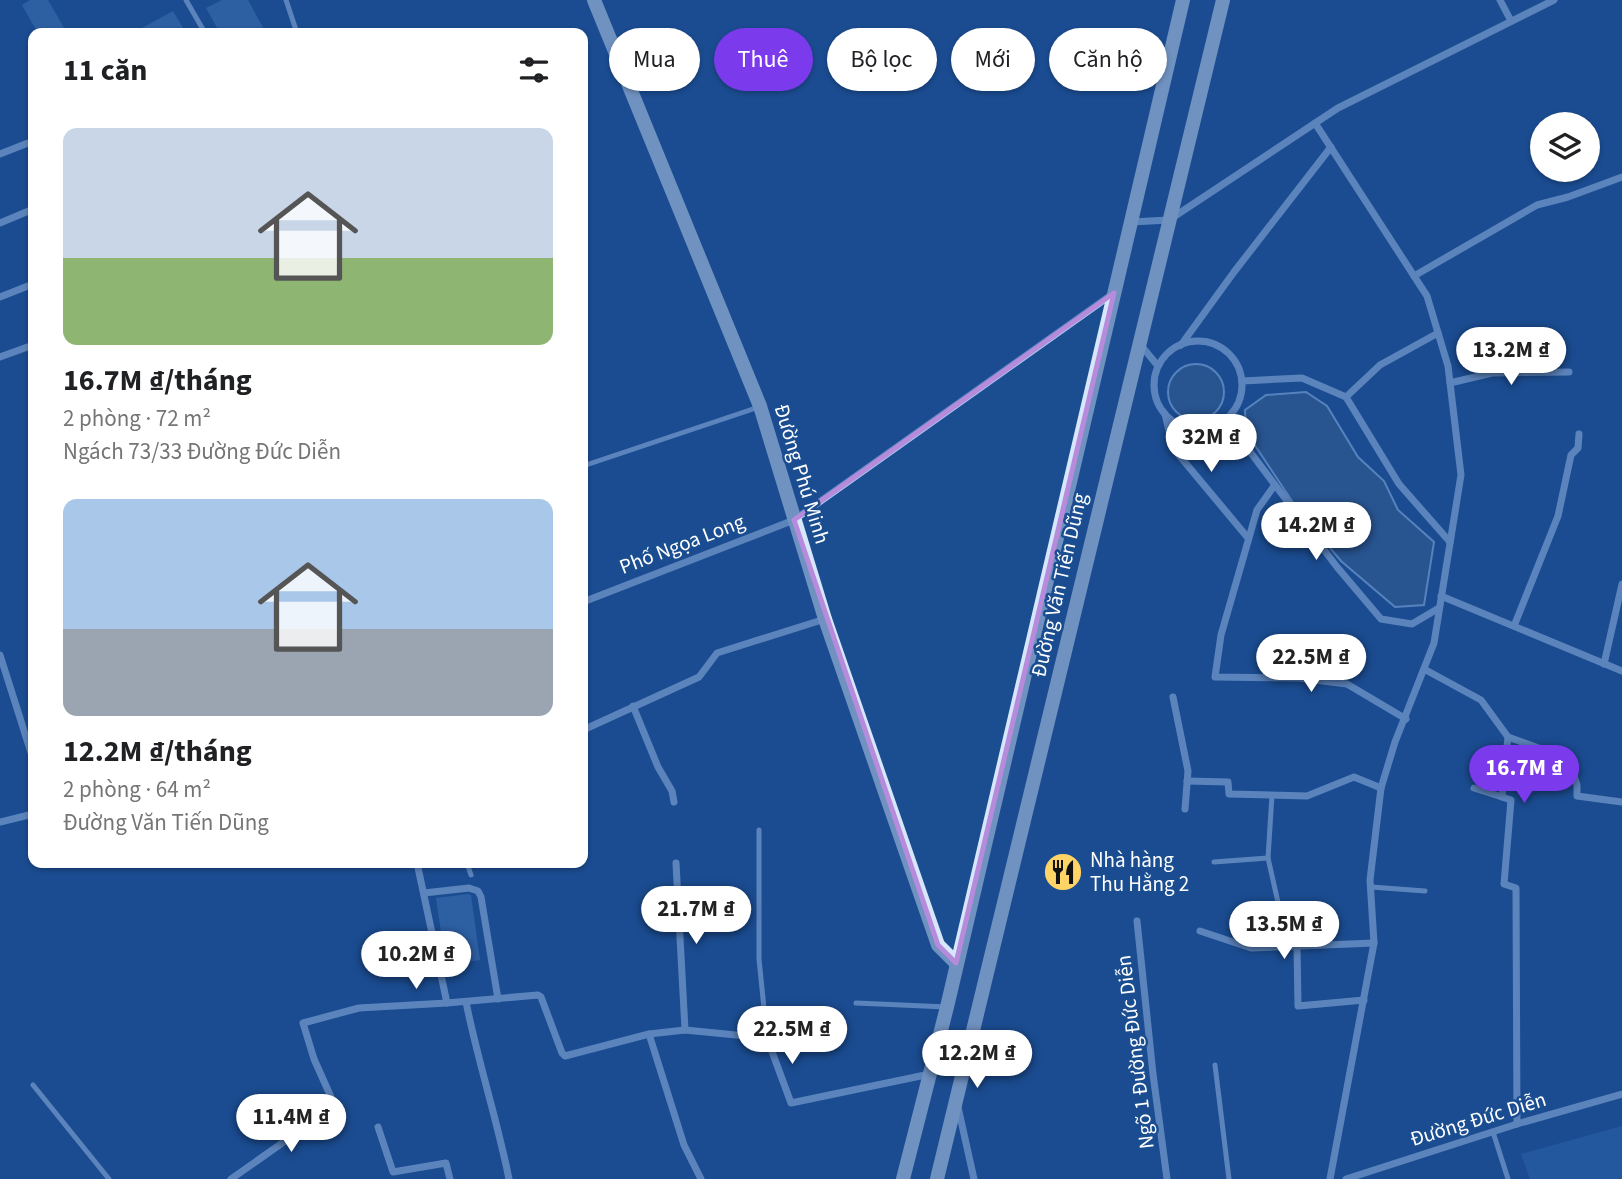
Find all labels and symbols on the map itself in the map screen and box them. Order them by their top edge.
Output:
pin: 13.2M ₫ [1446,328,1576,387]
street label: Đường Phú Minh [767,400,837,548]
pin: 32M ₫ [1162,414,1260,474]
street label: Đường Văn Tiến Dũng [1023,490,1095,680]
pin: 14.2M ₫ [1251,503,1381,562]
street label: Phố Ngọa Long [615,506,749,582]
pin: 22.5M ₫ [1246,634,1376,694]
pin: 16.7M ₫ [1459,746,1589,805]
place label: Nhà hàng Thu Hằng 2 [1090,845,1189,899]
restaurant icon: Nhà hàng Thu Hằng 2 [1042,851,1084,893]
pin: 21.7M ₫ [631,886,761,946]
pin: 13.5M ₫ [1219,902,1349,961]
pin: 10.2M ₫ [351,932,481,991]
street label: Ngõ 1 Đường Đức Diễn [1108,953,1162,1151]
pin: 22.5M ₫ [727,1006,857,1066]
pin: 12.2M ₫ [912,1030,1042,1090]
street label: Đường Đức Diễn [1406,1084,1550,1154]
pin: 11.4M ₫ [226,1094,356,1154]

